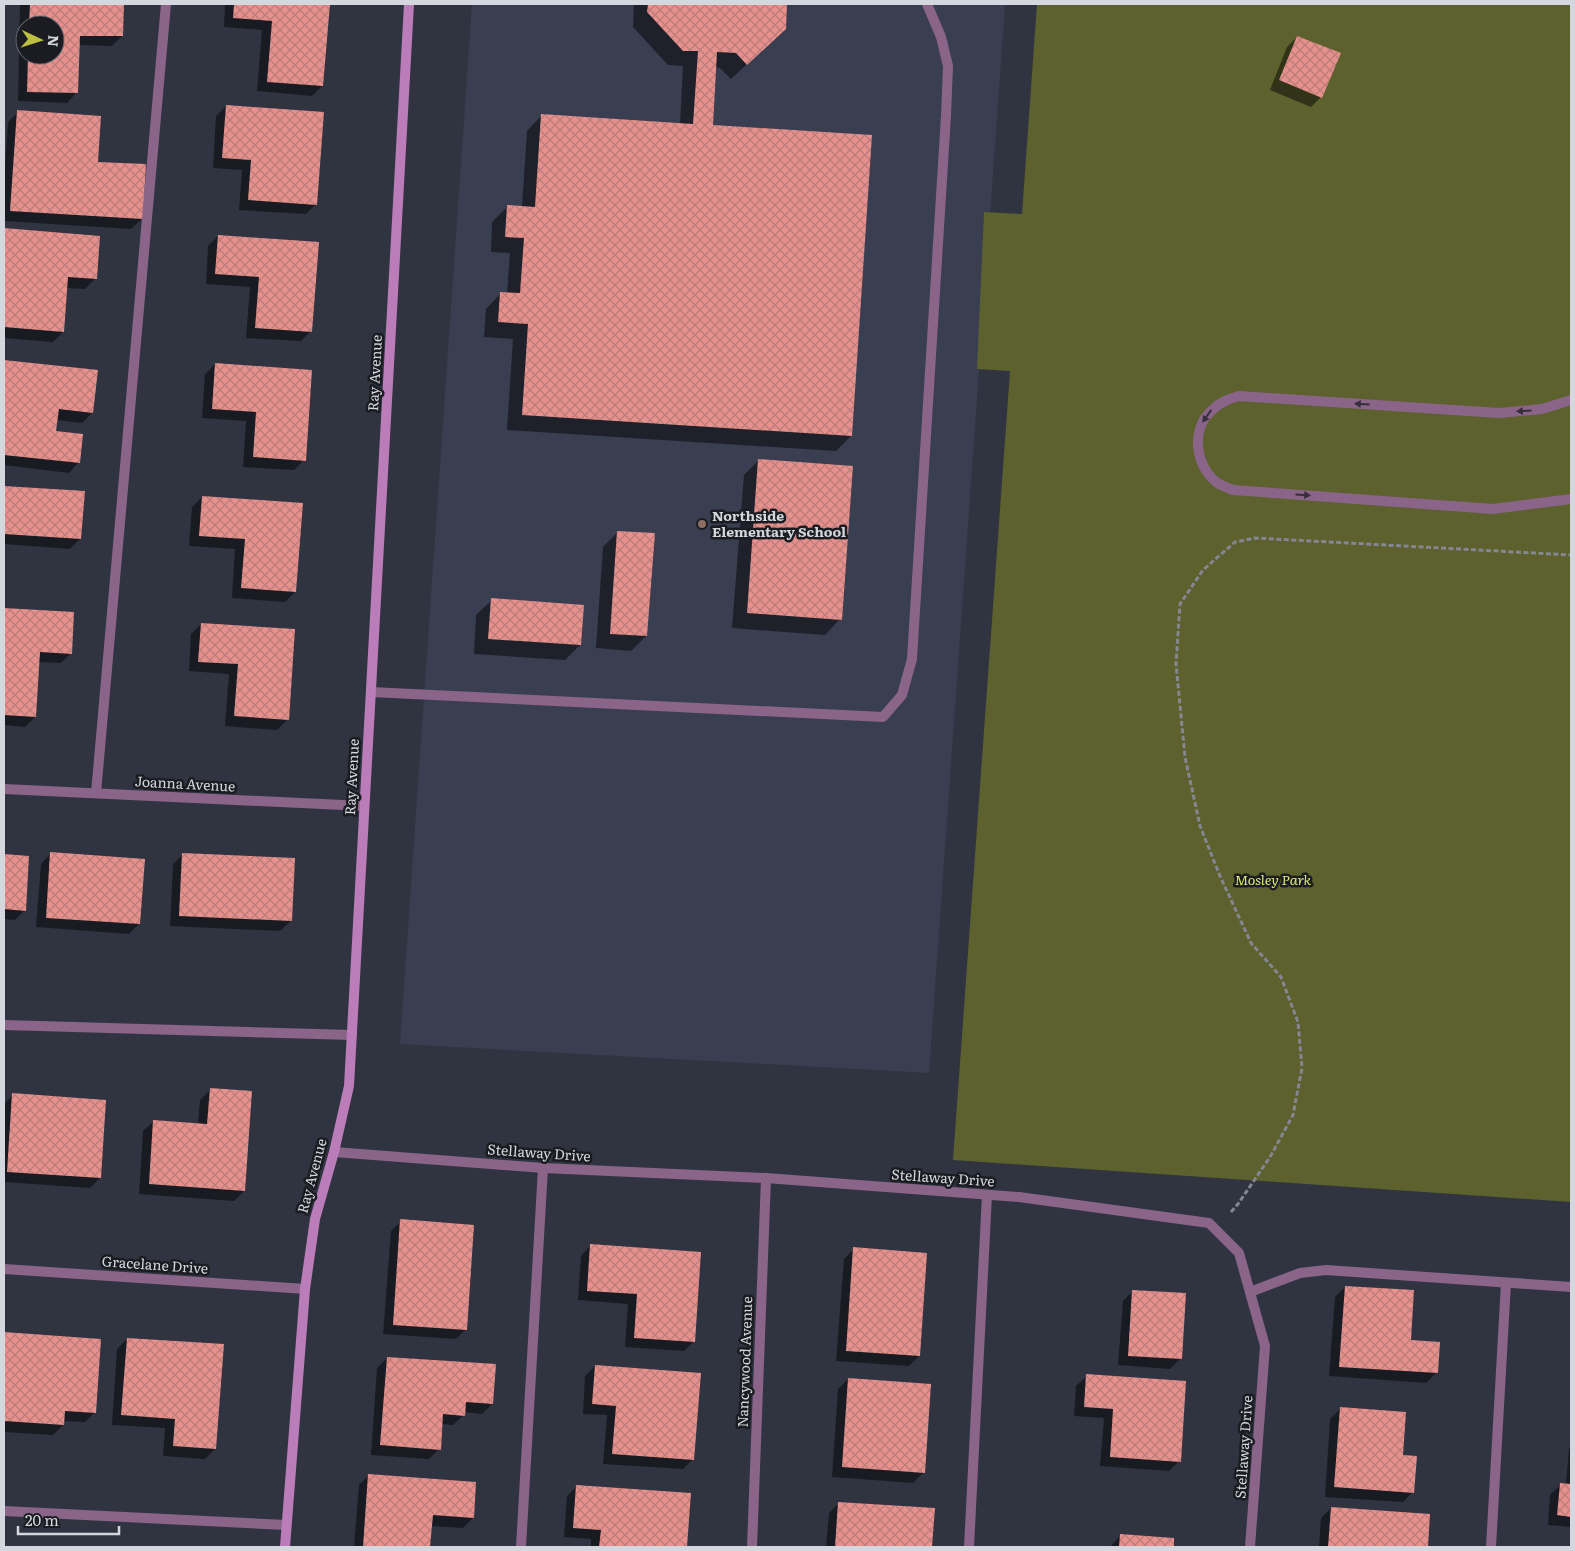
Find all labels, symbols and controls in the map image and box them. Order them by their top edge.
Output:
north arrow [15,15,65,65]
text: N [44,34,64,48]
street label: Ray Avenue [362,334,386,412]
one-way arrow [1354,400,1370,408]
one-way arrow [1516,407,1532,415]
one-way arrow [1202,410,1212,423]
one-way arrow [1295,491,1311,499]
place label: Northside Elementary School [712,505,846,541]
marker: Northside Elementary School [696,518,708,530]
street label: Ray Avenue [339,738,363,816]
street label: Joanna Avenue [134,770,236,796]
park label: Mosley Park [1235,869,1312,889]
street label: Ray Avenue [291,1136,331,1215]
street label: Stellaway Drive [487,1138,591,1166]
street label: Stellaway Drive [891,1163,995,1191]
street label: Gracelane Drive [101,1250,209,1278]
street label: Nancywood Avenue [732,1296,756,1428]
street label: Stellaway Drive [1229,1395,1257,1499]
scale bar [18,1504,119,1536]
text: 20 m [25,1508,59,1531]

